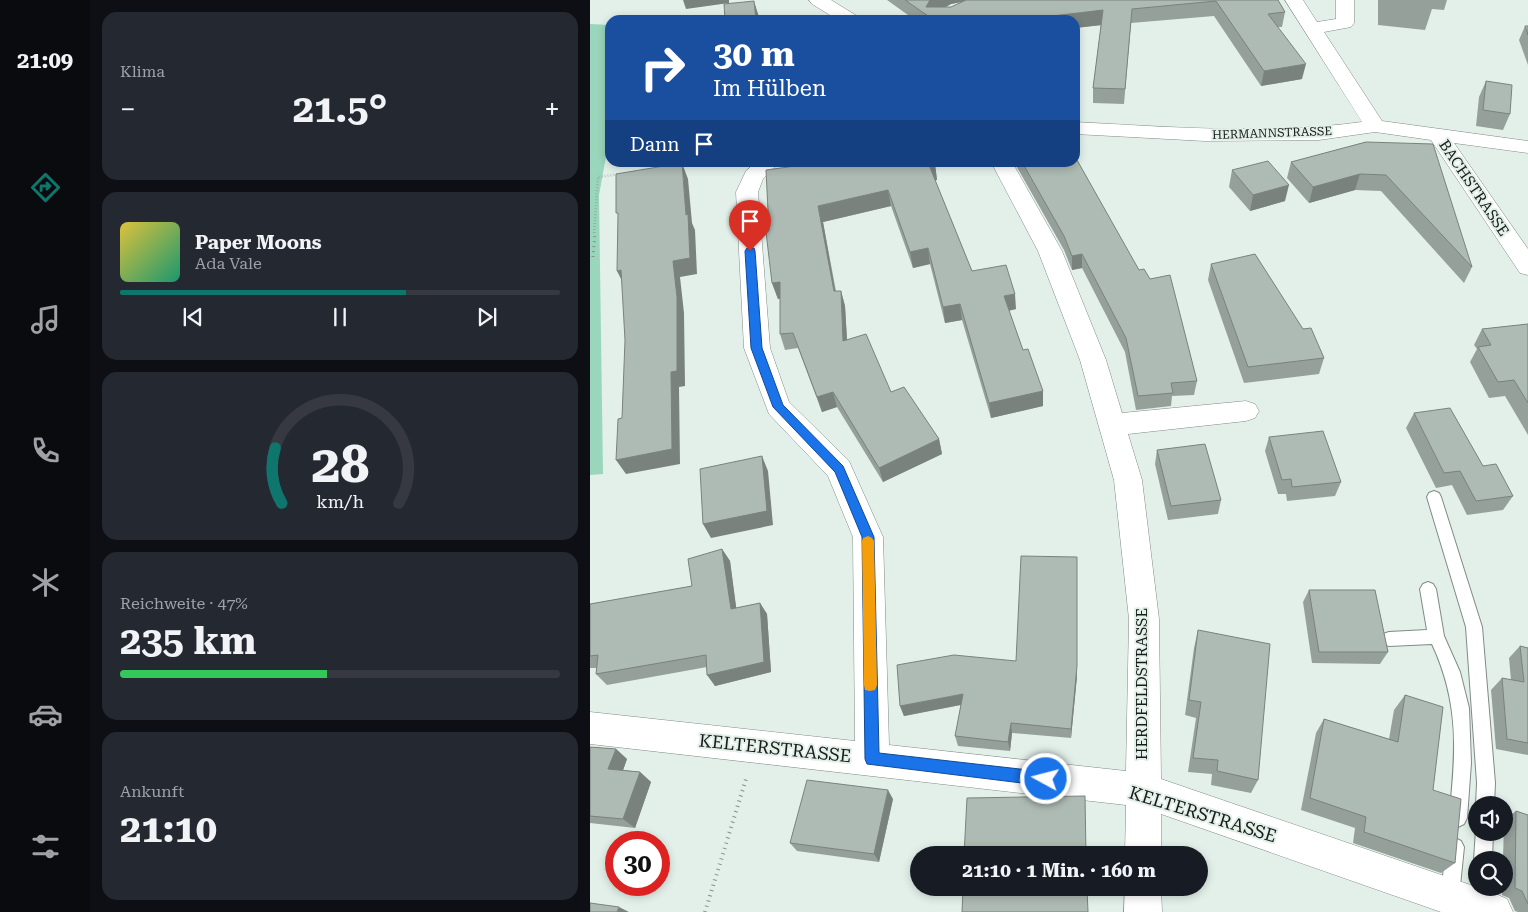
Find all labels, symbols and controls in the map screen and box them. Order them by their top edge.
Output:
text: 30 m [713,34,795,75]
icon: right [630,35,695,100]
text: 21:09 [17,48,73,73]
text: Klima [120,62,165,81]
text: Im Hülben [713,76,826,101]
text: 21.5° [293,87,387,131]
text: − [120,93,136,126]
text: + [544,93,560,126]
street label: HERMANNSTRASSE [1212,124,1332,142]
icon: arrive [690,130,718,158]
text: Dann [630,133,680,156]
street label: BACHSTRASSE [1435,137,1513,239]
icon: directions [28,170,63,205]
pin [729,200,771,251]
icon: arrive [736,207,764,235]
text: Paper Moons [195,231,322,254]
text: Ada Vale [195,254,262,273]
icon: music [28,302,63,337]
icon: previous [179,303,207,331]
icon: pause [326,303,354,331]
icon: next [473,303,501,331]
icon: phone [28,433,63,468]
text: 28 [311,434,369,495]
text: km/h [316,491,364,512]
icon: climate [28,565,63,600]
text: Reichweite · 47% [120,594,248,613]
street label: HERDFELDSTRASSE [1133,608,1151,760]
text: 235 km [120,619,256,663]
icon: car [28,697,63,732]
street label: KELTERSTRASSE [698,730,852,766]
position arrow [1019,752,1071,804]
text: Ankunft [120,782,184,801]
street label: KELTERSTRASSE [1127,782,1279,846]
map controls [1468,796,1513,896]
button: sound [1468,796,1513,841]
text: 21:10 [120,807,217,851]
icon: filters [28,829,63,864]
speed limit sign: 30 [605,831,670,896]
button: search [1468,851,1513,896]
text: 21:10 · 1 Min. · 160 m [962,859,1156,882]

